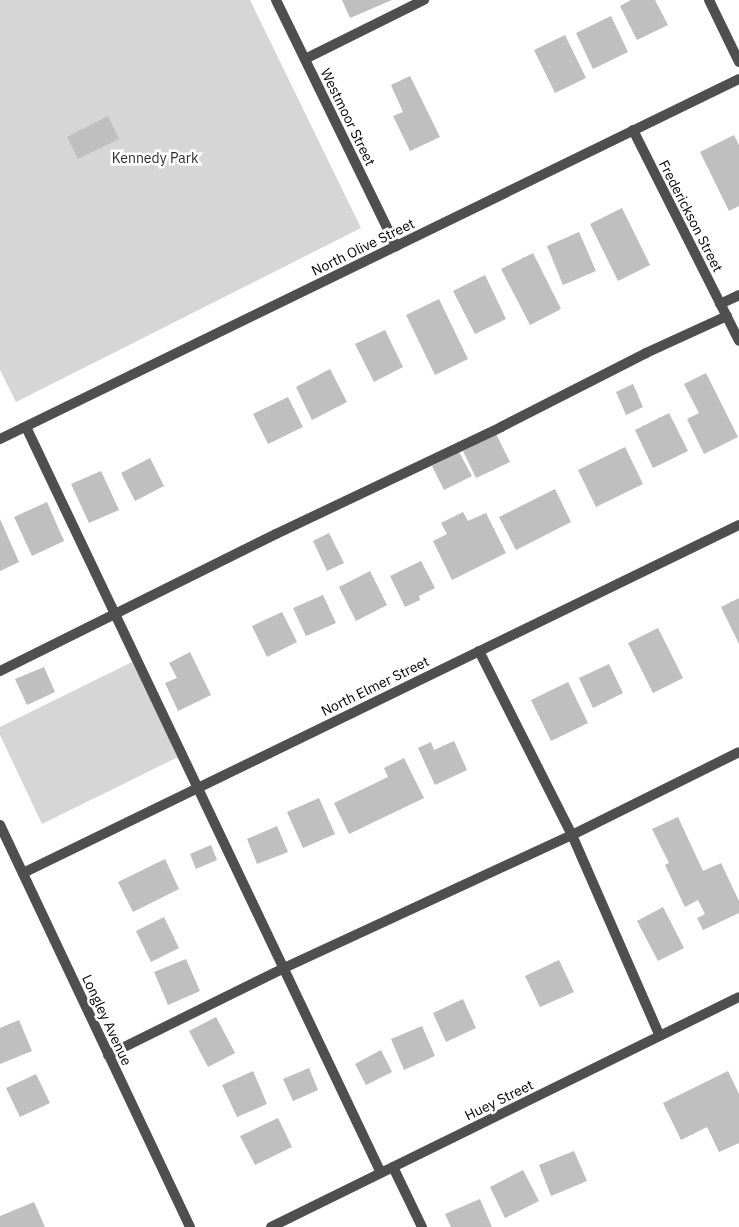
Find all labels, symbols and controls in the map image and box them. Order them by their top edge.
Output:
street label: Westmoor Street [317,66,379,168]
park label: Kennedy Park [112,150,198,166]
street label: Frederickson Street [656,157,726,275]
street label: North Olive Street [309,215,417,279]
street label: North Elmer Street [318,653,432,719]
street label: Longley Avenue [79,972,135,1068]
street label: Huey Street [462,1076,536,1124]

